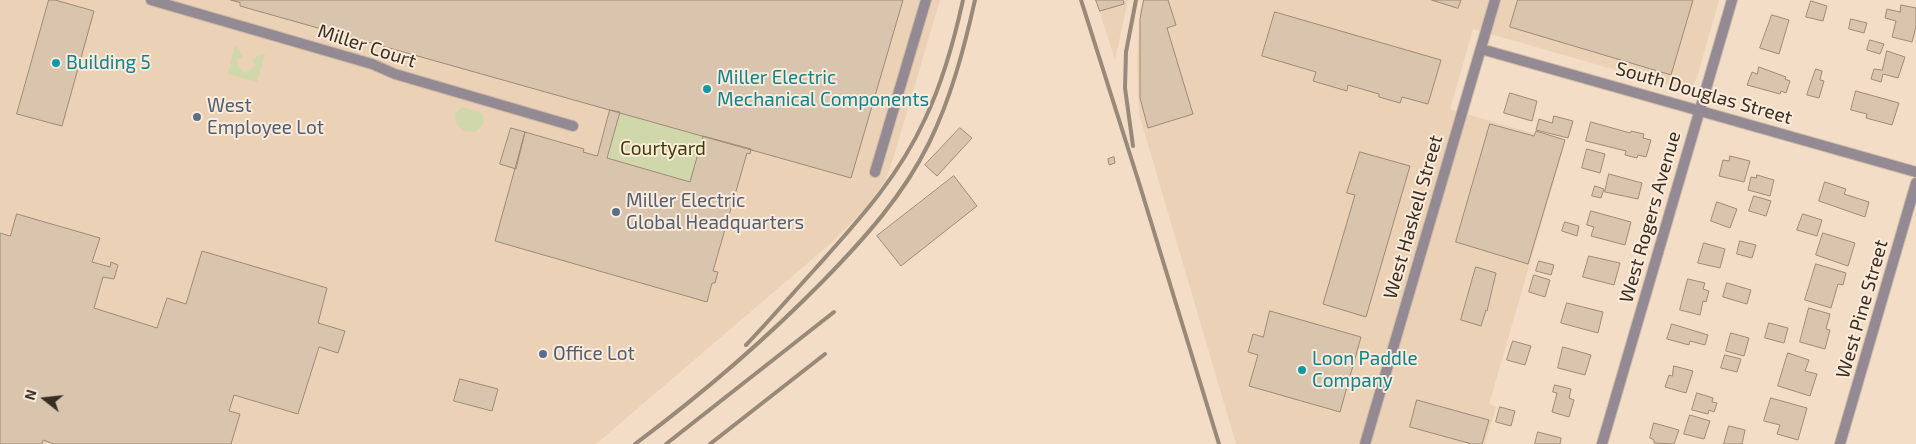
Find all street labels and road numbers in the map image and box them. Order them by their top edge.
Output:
street label: Miller Court [315,19,419,73]
street label: South Douglas Street [1613,57,1795,129]
street label: West Rogers Avenue [1615,129,1685,305]
street label: West Haskell Street [1379,132,1447,302]
street label: West Pine Street [1831,237,1893,381]

